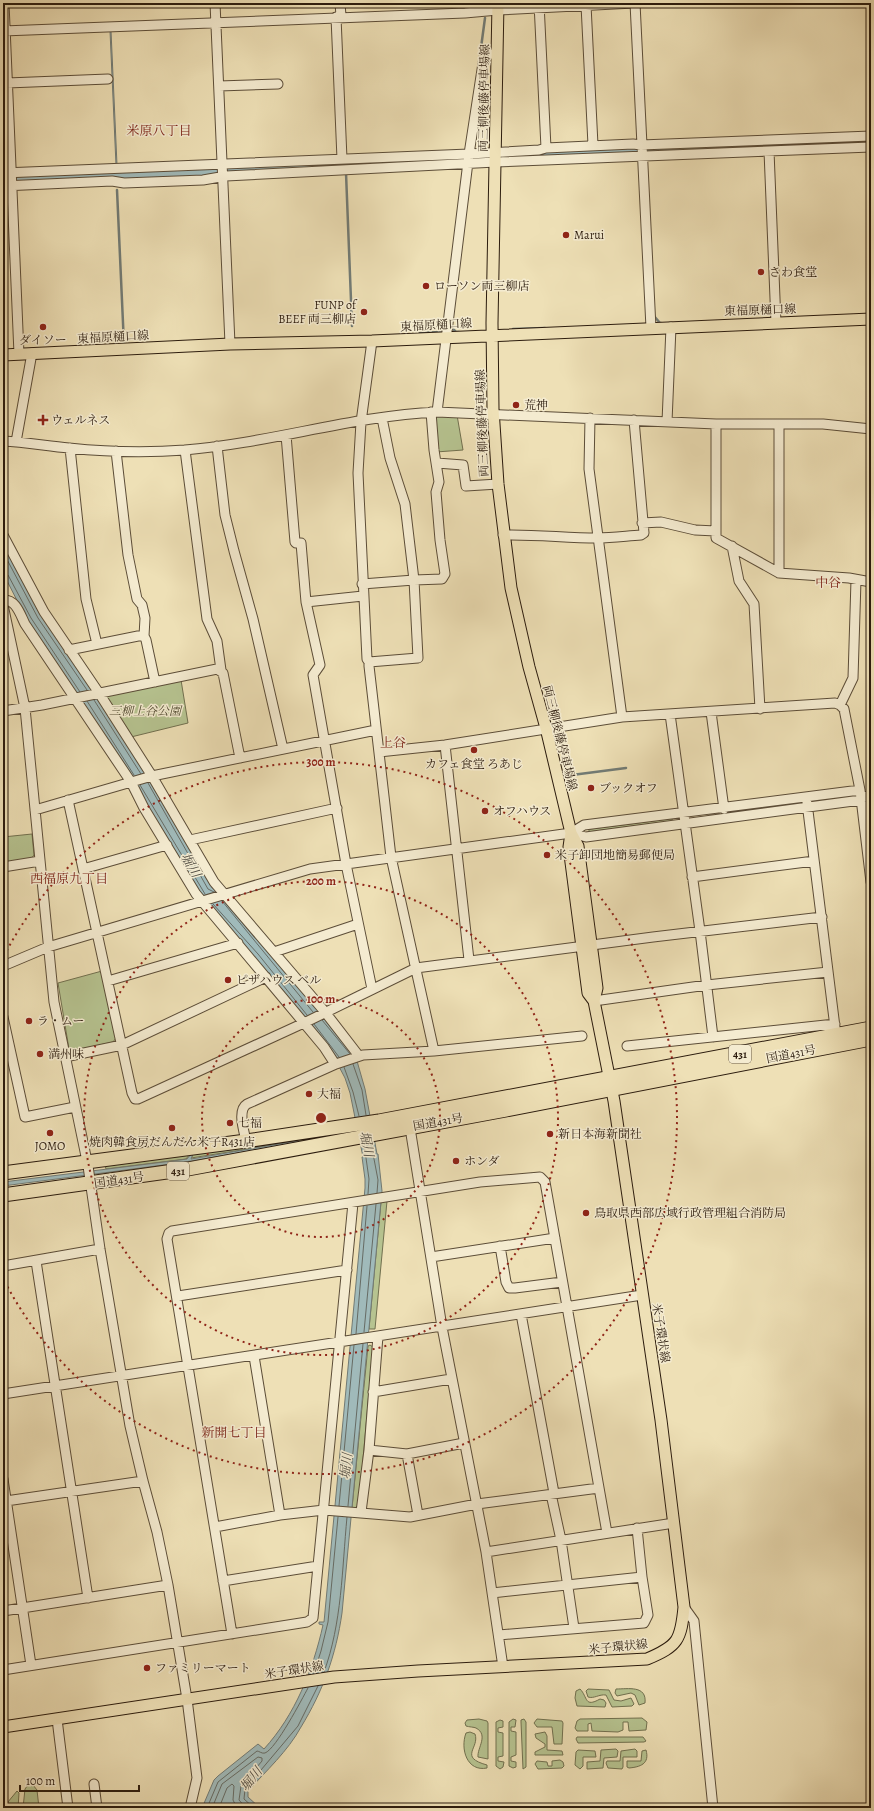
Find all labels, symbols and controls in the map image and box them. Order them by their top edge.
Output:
street label: 両三柳後藤停車場線 [475,44,493,152]
district label: 米原八丁目 [126,122,192,139]
place label: Marui [574,227,604,243]
marker: Marui [561,230,571,240]
place label: さわ食堂 [769,264,817,280]
marker: さわ食堂 [756,267,766,277]
place label: ローソン両三柳店 [434,278,530,294]
marker: ローソン両三柳店 [421,281,431,291]
place label: FUNP of BEEF 両三柳店 [278,297,358,327]
street label: 東福原樋口線 [724,301,796,319]
marker: FUNP of BEEF 両三柳店 [359,307,369,317]
street label: 東福原樋口線 [400,315,472,335]
marker: ダイソー [38,322,48,332]
street label: 東福原樋口線 [77,327,149,347]
place label: ダイソー [19,332,67,348]
street label: 両三柳後藤停車場線 [472,369,492,477]
place label: 荒神 [524,397,548,413]
marker: 荒神 [511,400,521,410]
place label: ウェルネス [51,412,110,428]
marker: ウェルネス [38,415,48,425]
district label: 中谷 [815,574,841,591]
street label: 両三柳後藤停車場線 [539,684,581,792]
park label: 三柳上谷公園 [109,703,183,719]
district label: 上谷 [380,734,406,751]
marker: カフェ食堂 ろあじ [469,745,479,755]
text: 300 m [306,754,336,770]
place label: カフェ食堂 ろあじ [425,756,523,772]
place label: ブックオフ [599,780,658,796]
marker: ブックオフ [586,783,596,793]
place label: オフハウス [493,803,551,819]
marker: オフハウス [480,806,490,816]
place label: 米子卸団地簡易郵便局 [555,847,675,863]
water label: 堀川 [177,849,206,882]
marker: 米子卸団地簡易郵便局 [542,850,552,860]
district label: 西福原九丁目 [30,870,108,887]
text: 200 m [306,873,336,889]
place label: ピザハウス ベル [236,972,321,988]
marker: ピザハウス ベル [223,975,233,985]
text: 100 m [307,991,335,1007]
place label: ラ・ムー [37,1013,84,1029]
marker: ラ・ムー [24,1016,34,1026]
street label: 国道431号 [765,1041,817,1067]
road number: 431 [729,1045,751,1063]
place label: 満州味 [48,1046,84,1062]
marker: 満州味 [35,1049,45,1059]
place label: 大福 [317,1086,341,1102]
marker: 大福 [304,1089,314,1099]
street label: 国道431号 [412,1110,464,1134]
centre of rings [314,1111,328,1125]
place label: 七福 [238,1115,262,1131]
marker: 七福 [225,1118,235,1128]
marker: 焼肉韓食房だんだん米子R431店 [167,1123,177,1133]
place label: 新日本海新聞社 [558,1126,642,1142]
marker: JOMO [45,1128,55,1138]
marker: 新日本海新聞社 [545,1129,555,1139]
water label: 堀川 [356,1130,378,1160]
place label: 焼肉韓食房だんだん米子R431店 [89,1134,255,1150]
place label: JOMO [35,1138,65,1154]
place label: ホンダ [464,1153,500,1169]
marker: ホンダ [451,1156,461,1166]
road number: 431 [167,1162,189,1180]
street label: 国道431号 [93,1169,145,1191]
place label: 鳥取県西部広域行政管理組合消防局 [594,1205,786,1221]
marker: 鳥取県西部広域行政管理組合消防局 [581,1208,591,1218]
street label: 米子環状線 [648,1302,674,1364]
district label: 新開七丁目 [201,1424,267,1441]
water label: 堀川 [336,1450,356,1480]
street label: 米子環状線 [587,1636,649,1658]
street label: 米子環状線 [263,1657,325,1683]
place label: ファミリーマート [155,1660,251,1676]
marker: ファミリーマート [142,1663,152,1673]
water label: 堀川 [236,1762,267,1794]
scale bar [20,1767,139,1793]
text: 100 m [26,1773,55,1789]

